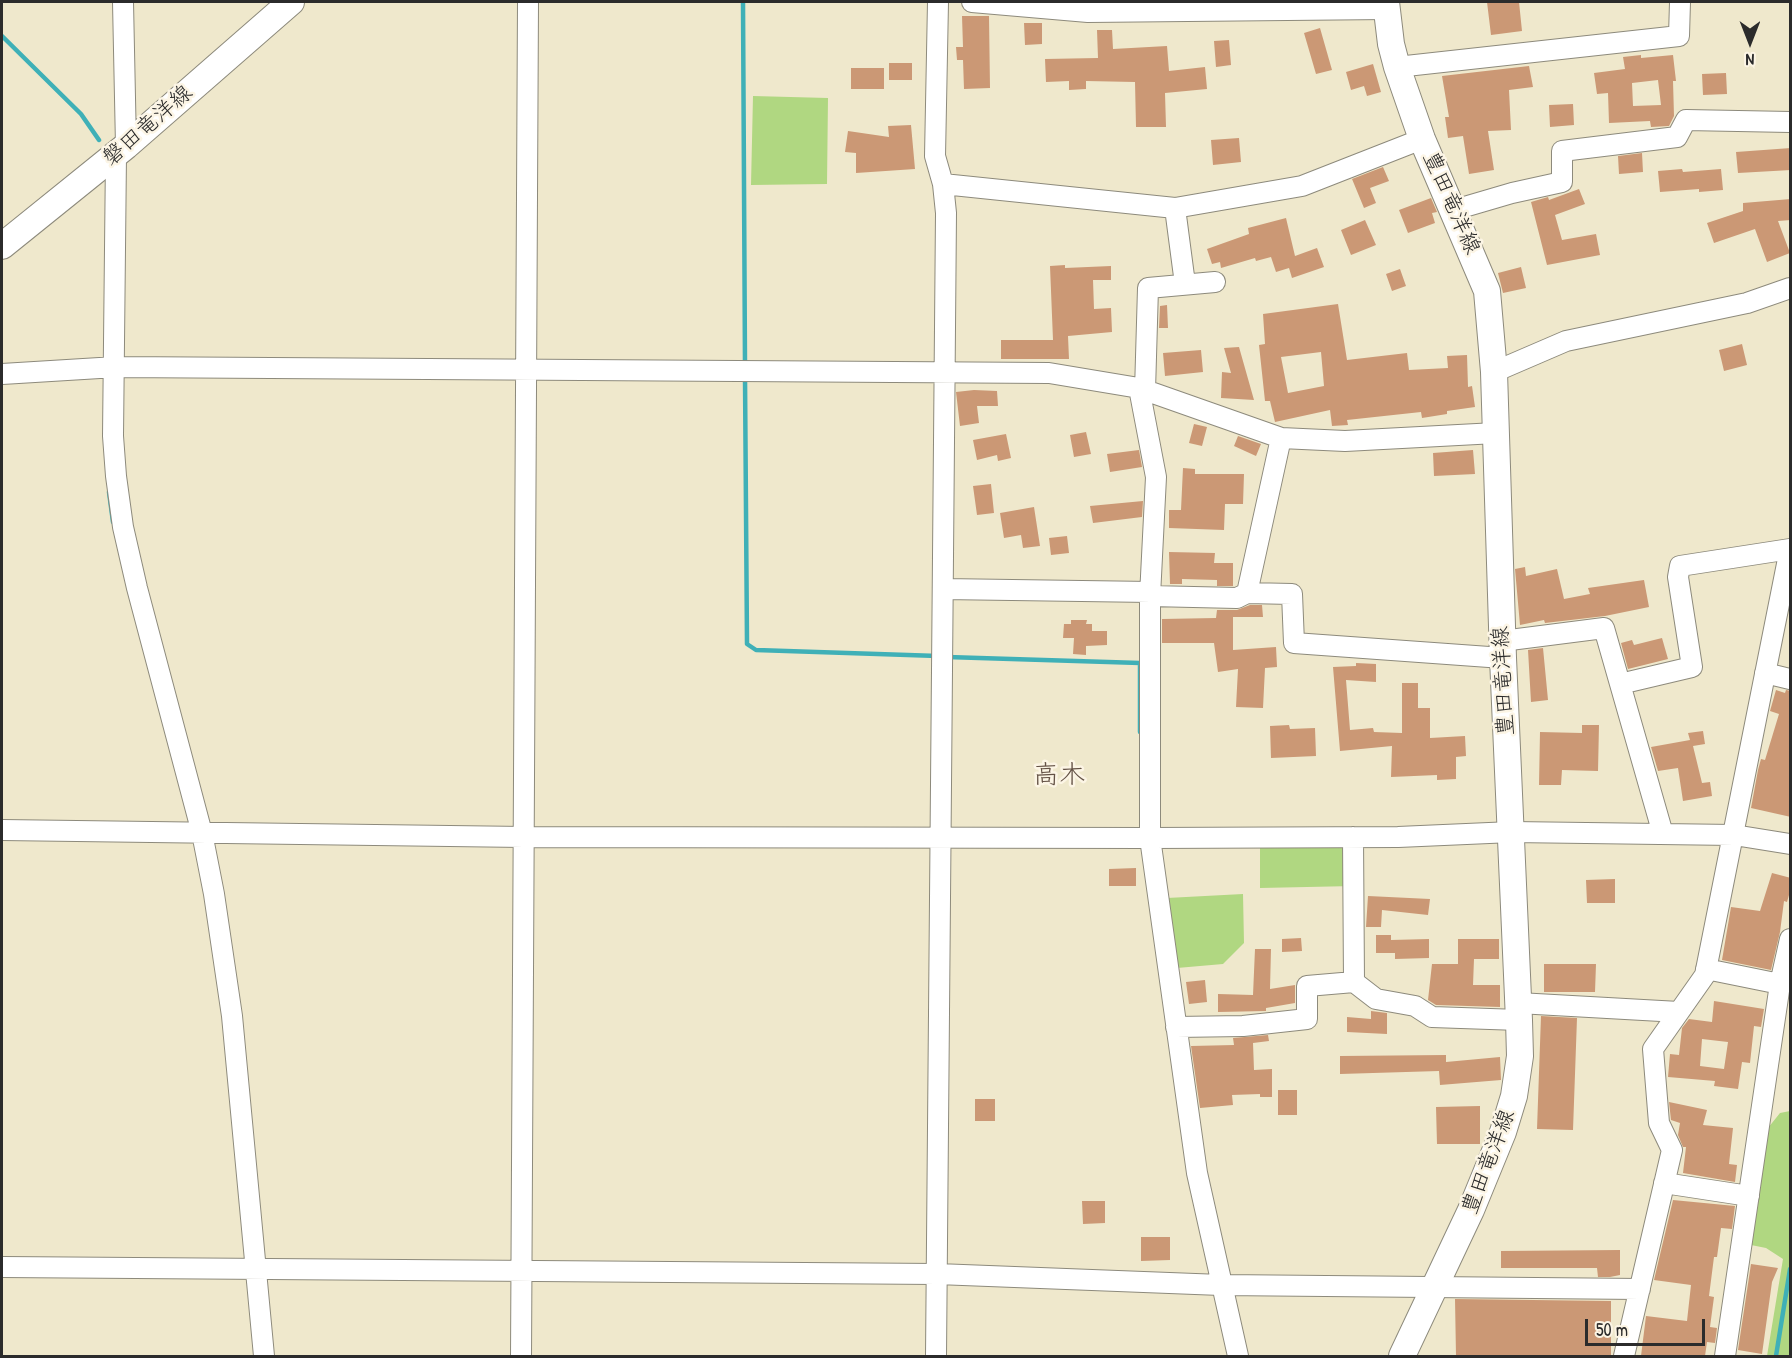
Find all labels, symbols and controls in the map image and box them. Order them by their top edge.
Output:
north arrow [1720,12,1780,72]
text: N [1746,49,1754,71]
street label: 磐田竜洋線 [98,80,198,172]
street label: 豊田竜洋線 [1417,147,1485,259]
street label: 豊田竜洋線 [1488,625,1520,737]
district label: 高木 [1033,760,1085,792]
street label: 豊田竜洋線 [1457,1106,1521,1218]
scale bar [1588,1307,1708,1345]
text: 50 m [1596,1317,1628,1342]

